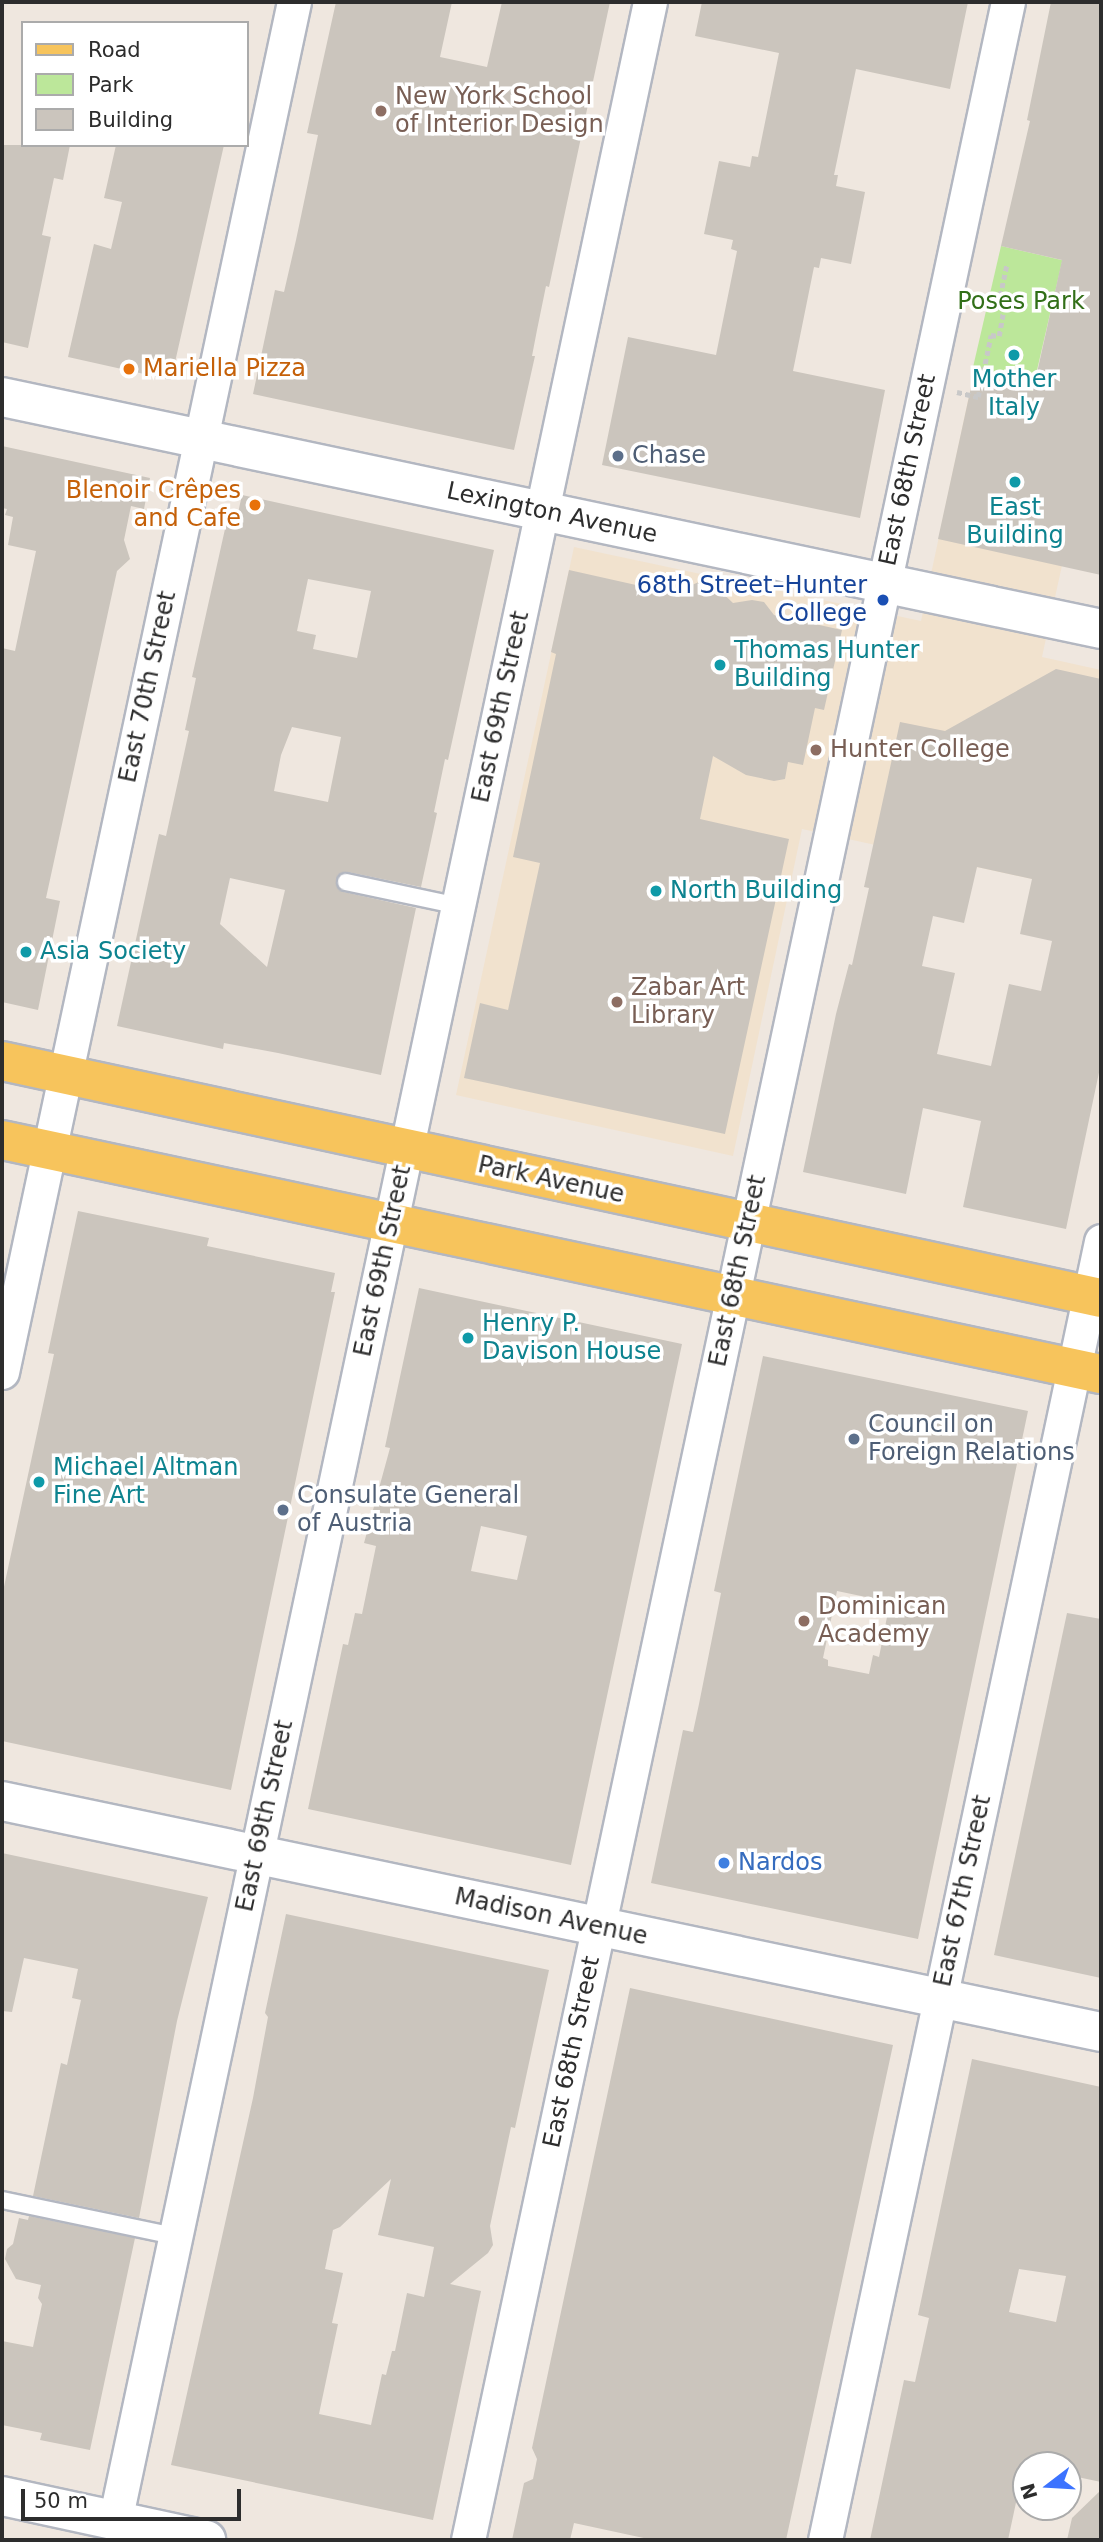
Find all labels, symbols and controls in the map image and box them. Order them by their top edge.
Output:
legend [21,21,248,147]
text: Road [88,38,141,62]
text: Park [88,73,133,97]
place label: New York School of Interior Design [395,83,604,139]
marker: New York School of Interior Design [373,103,389,119]
text: Building [88,108,173,132]
park label: Poses Park [957,288,1085,316]
marker: Mother Italy [1006,347,1022,363]
place label: Mariella Pizza [143,355,306,383]
marker: Mariella Pizza [121,361,137,377]
place label: Mother Italy [972,366,1056,422]
street label: East 68th Street [874,372,942,568]
place label: Chase [632,442,706,470]
marker: Chase [610,448,626,464]
marker: East Building [1007,474,1023,490]
place label: Blenoir Crêpes and Cafe [66,477,241,533]
street label: Lexington Avenue [444,477,660,549]
place label: East Building [966,494,1064,550]
marker: Blenoir Crêpes and Cafe [247,497,263,513]
place label: 68th Street–Hunter College [637,572,867,628]
street label: East 70th Street [114,589,182,785]
marker: 68th Street–Hunter College [873,590,893,610]
street label: East 69th Street [467,609,535,805]
place label: Thomas Hunter Building [734,637,919,693]
marker: Thomas Hunter Building [712,657,728,673]
place label: Hunter College [830,736,1010,764]
marker: Hunter College [808,742,824,758]
place label: North Building [670,877,842,905]
marker: North Building [648,883,664,899]
place label: Asia Society [40,938,186,966]
marker: Asia Society [18,944,34,960]
place label: Zabar Art Library [631,974,745,1030]
marker: Zabar Art Library [609,994,625,1010]
street label: Park Avenue [475,1150,627,1210]
street label: East 69th Street [349,1163,417,1359]
street label: East 68th Street [704,1173,772,1369]
place label: Henry P. Davison House [482,1310,661,1366]
marker: Henry P. Davison House [460,1330,476,1346]
place label: Council on Foreign Relations [868,1411,1075,1467]
marker: Council on Foreign Relations [846,1431,862,1447]
place label: Michael Altman Fine Art [53,1454,238,1510]
marker: Michael Altman Fine Art [31,1474,47,1490]
place label: Consulate General of Austria [297,1482,519,1538]
marker: Consulate General of Austria [275,1502,291,1518]
place label: Dominican Academy [818,1593,946,1649]
marker: Dominican Academy [796,1613,812,1629]
street label: East 69th Street [231,1718,299,1914]
street label: East 67th Street [929,1793,997,1989]
place label: Nardos [738,1849,823,1877]
marker: Nardos [716,1855,732,1871]
street label: Madison Avenue [452,1882,650,1952]
street label: East 68th Street [538,1954,606,2150]
north arrow [1012,2451,1082,2521]
scale bar [24,2476,245,2520]
text: N [1016,2481,1042,2502]
text: 50 m [34,2489,88,2513]

